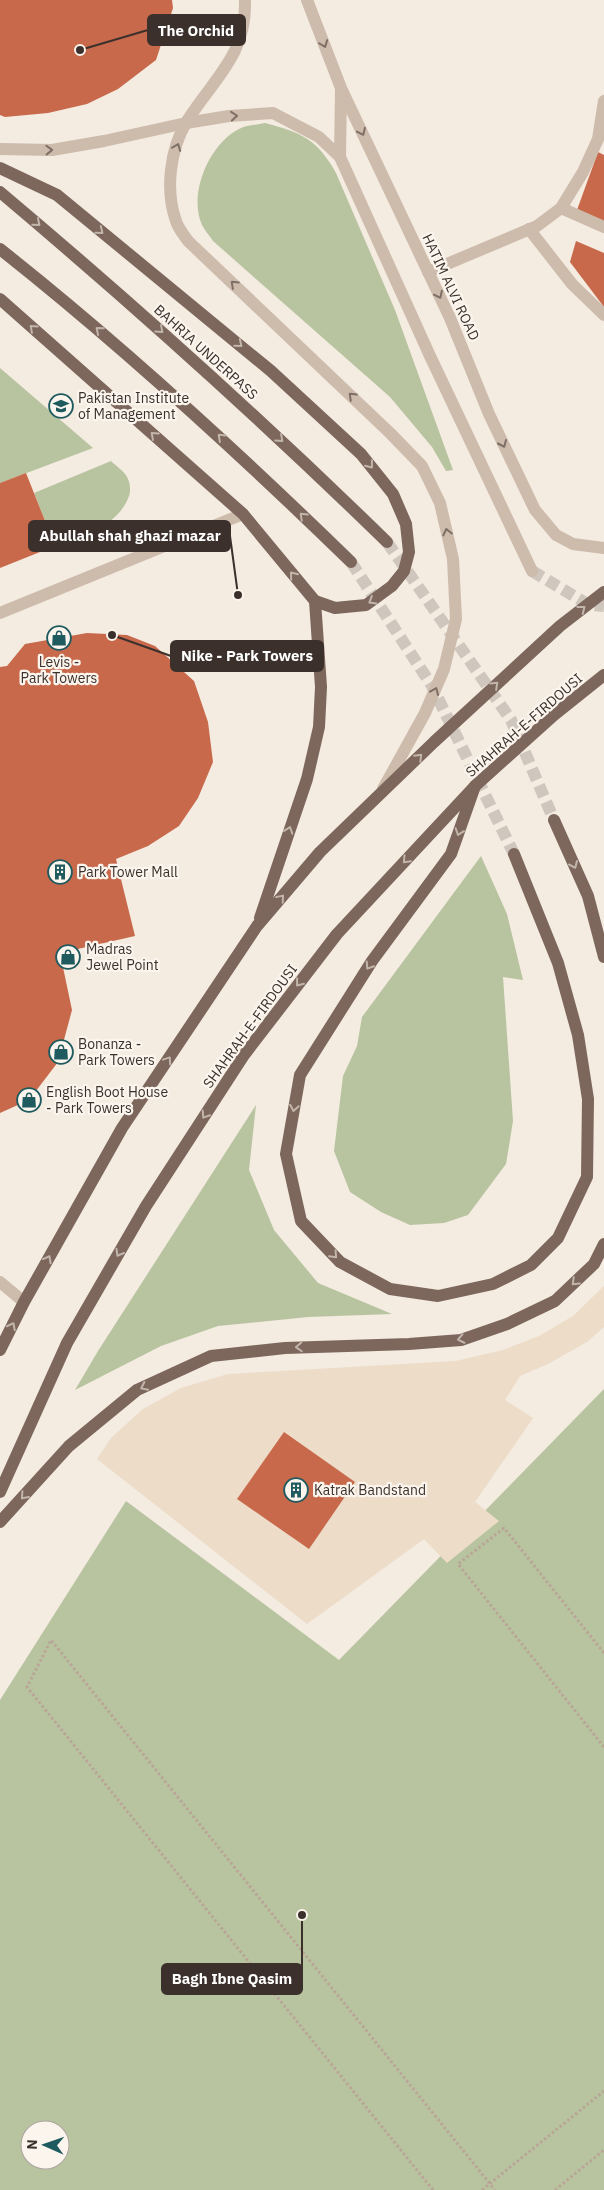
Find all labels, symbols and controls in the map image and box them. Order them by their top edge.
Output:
callout: The Orchid [148,15,245,45]
text: The Orchid [158,21,234,40]
one-way arrow [318,39,328,48]
one-way arrow [230,111,238,122]
one-way arrow [356,127,366,136]
one-way arrow [171,143,181,152]
one-way arrow [45,144,53,155]
one-way arrow [32,218,41,227]
one-way arrow [94,225,103,233]
street label: HATIM ALVI ROAD [418,231,484,343]
one-way arrow [231,281,240,290]
one-way arrow [433,289,443,298]
street label: BAHRIA UNDERPASS [150,301,262,403]
one-way arrow [29,324,38,333]
one-way arrow [154,325,163,334]
one-way arrow [95,327,104,336]
one-way arrow [234,339,243,348]
place label: Pakistan Institute of Management [78,389,189,423]
school or university icon: Pakistan Institute of Management [48,393,74,419]
one-way arrow [348,393,357,402]
one-way arrow [151,432,160,441]
one-way arrow [275,433,284,442]
one-way arrow [217,434,226,443]
one-way arrow [496,439,507,448]
one-way arrow [364,459,372,468]
one-way arrow [300,513,309,522]
callout: Abullah shah ghazi mazar [29,521,230,551]
text: Abullah shah ghazi mazar [39,526,221,545]
one-way arrow [442,528,453,537]
one-way arrow [289,571,298,580]
one-way arrow [368,595,377,605]
one-way arrow [576,606,586,615]
shop icon: Levis - Park Towers [46,625,72,651]
callout: Nike - Park Towers [171,641,323,671]
text: Nike - Park Towers [181,646,313,665]
place label: Levis - Park Towers [21,653,98,687]
street label: SHAHRAH-E-FIRDOUSI [462,669,586,781]
one-way arrow [490,682,499,691]
one-way arrow [428,687,439,696]
one-way arrow [413,754,422,763]
one-way arrow [284,826,294,834]
one-way arrow [455,828,465,836]
one-way arrow [403,855,412,864]
building icon: Park Tower Mall [47,859,73,885]
one-way arrow [567,860,578,869]
place label: Park Tower Mall [78,863,178,881]
one-way arrow [275,895,283,904]
place label: Madras Jewel Point [86,940,159,974]
shop icon: Madras Jewel Point [55,944,81,970]
street label: SHAHRAH-E-FIRDOUSI [199,960,301,1092]
one-way arrow [366,961,375,970]
one-way arrow [297,977,305,986]
place label: Bonanza - Park Towers [78,1035,155,1069]
shop icon: Bonanza - Park Towers [48,1039,74,1065]
one-way arrow [161,1056,171,1065]
place label: English Boot House - Park Towers [46,1083,168,1117]
shop icon: English Boot House - Park Towers [16,1087,42,1113]
one-way arrow [289,1104,299,1113]
one-way arrow [202,1109,211,1118]
one-way arrow [116,1247,126,1256]
one-way arrow [328,1250,337,1259]
one-way arrow [42,1255,52,1264]
one-way arrow [572,1277,581,1286]
one-way arrow [6,1322,16,1331]
one-way arrow [456,1333,465,1343]
one-way arrow [294,1342,302,1353]
one-way arrow [140,1381,149,1391]
building icon: Katrak Bandstand [283,1477,309,1503]
place label: Katrak Bandstand [314,1481,426,1499]
one-way arrow [21,1490,30,1499]
callout: Bagh Ibne Qasim [162,1964,302,1994]
text: Bagh Ibne Qasim [172,1969,292,1988]
north arrow [20,2120,70,2170]
text: N [23,2139,41,2150]

